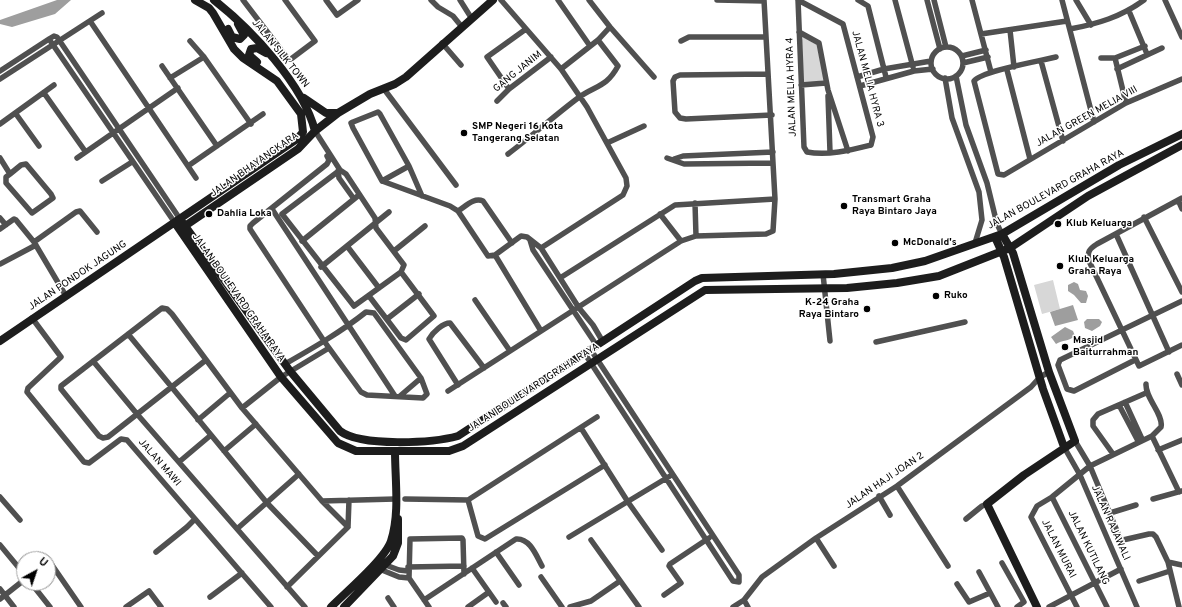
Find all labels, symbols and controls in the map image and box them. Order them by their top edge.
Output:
street label: JALAN SILK TOWN [249,17,311,91]
street label: JALAN MELIA HYRA 3 [848,29,886,129]
street label: JALAN MELIA HYRA 4 [784,37,800,137]
street label: GANG JANIM [491,49,545,95]
street label: JALAN GREEN MELIA VIII [1034,84,1140,150]
place label: SMP Negeri 16 Kota Tangerang Selatan [472,121,563,144]
marker: SMP Negeri 16 Kota Tangerang Selatan [459,128,469,138]
street label: JALAN BHAYANGKARA [209,130,301,200]
street label: JALAN BOULEVARD GRAHA RAYA [986,147,1126,233]
place label: Transmart Graha Raya Bintaro Jaya [852,194,937,218]
marker: Transmart Graha Raya Bintaro Jaya [839,201,849,211]
place label: Dahlia Loka [217,208,272,220]
marker: Dahlia Loka [204,209,214,219]
place label: Klub Keluarga [1066,218,1132,230]
marker: Klub Keluarga [1053,219,1063,229]
street label: JALAN BOULEVARD GRAHA RAYA [189,231,287,365]
place label: McDonald's [903,237,957,249]
marker: McDonald's [890,238,900,248]
street label: JALAN PONDOK JAGUNG [26,239,130,313]
place label: Klub Keluarga Graha Raya [1068,254,1134,278]
marker: Klub Keluarga Graha Raya [1055,261,1065,271]
place label: Ruko [944,290,968,302]
marker: Ruko [931,291,941,301]
place label: K-24 Graha Raya Bintaro [799,297,859,320]
marker: K-24 Graha Raya Bintaro [862,304,872,314]
place label: Masjid Baiturrahman [1073,335,1138,358]
street label: JALAN BOULEVARD GRAHA RAYA [466,341,602,435]
marker: Masjid Baiturrahman [1060,342,1070,352]
street label: JALAN MAWI [135,437,183,489]
street label: JALAN HAJI JOAN 2 [843,450,927,512]
street label: JALAN RAJAWALI [1088,484,1132,562]
street label: JALAN KUTILANG [1065,509,1111,587]
street label: JALAN MURAI [1038,518,1078,580]
north arrow [16,551,56,591]
text: U [36,555,51,570]

